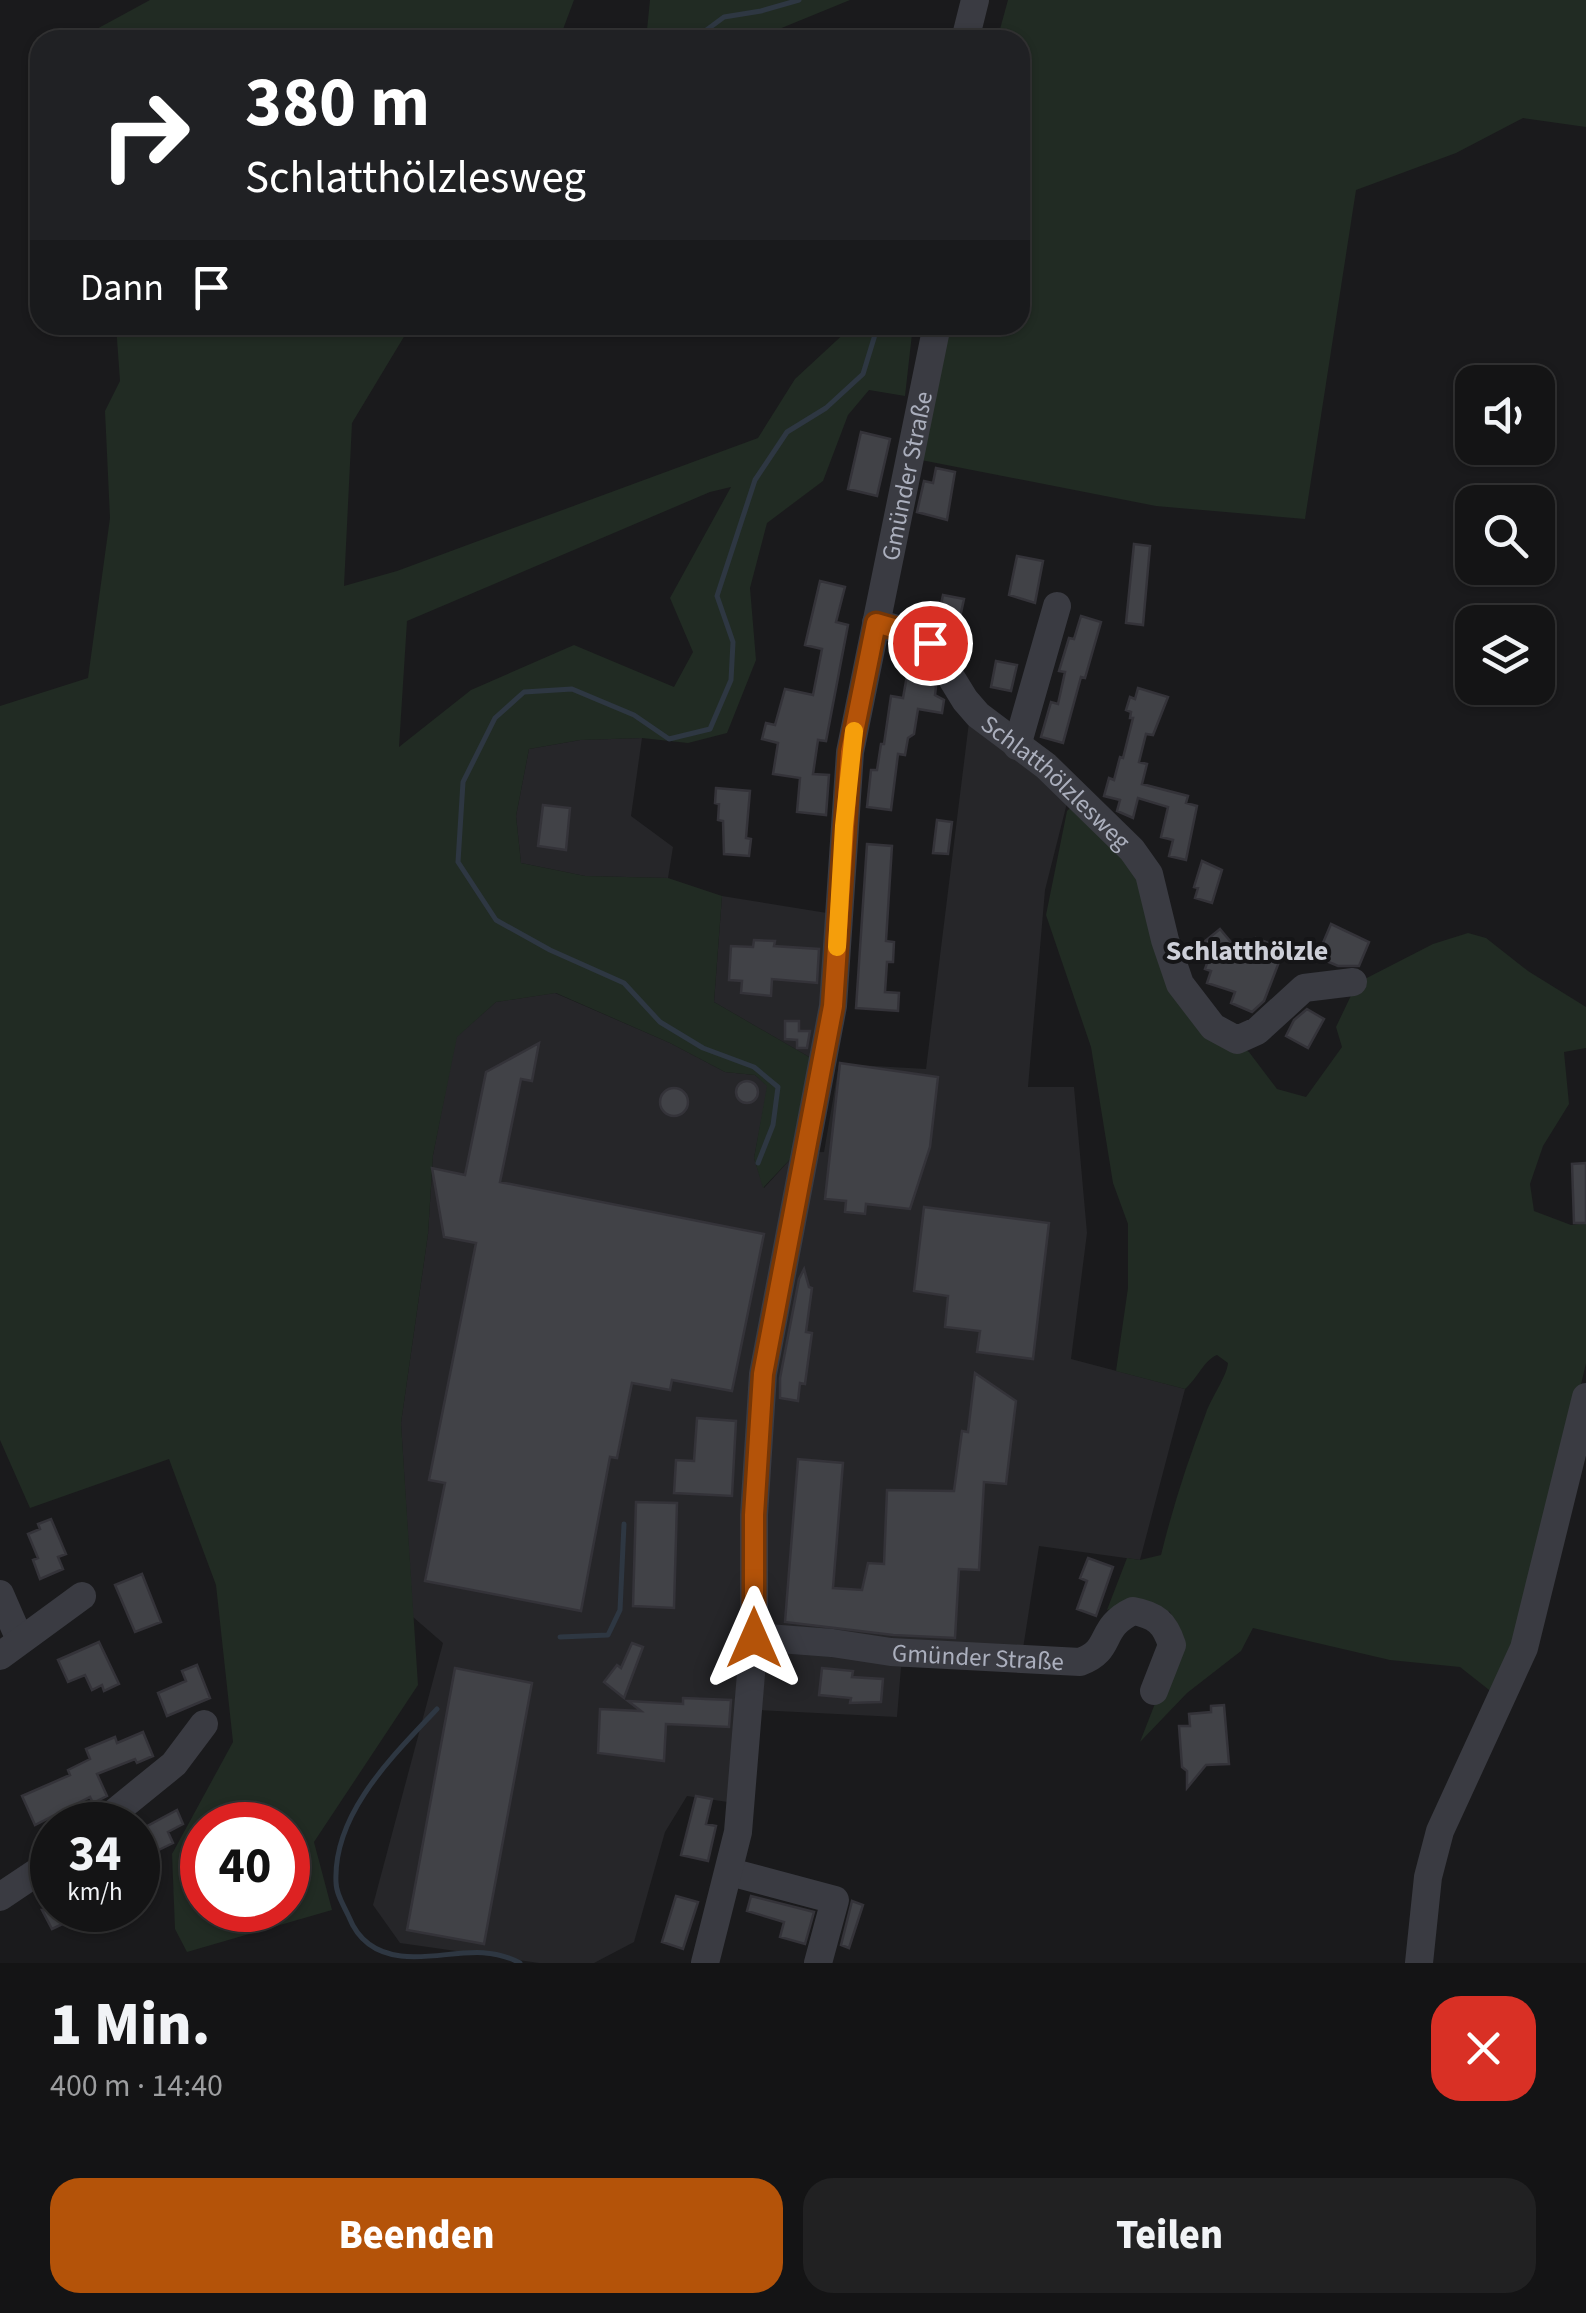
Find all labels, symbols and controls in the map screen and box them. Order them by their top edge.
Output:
text: 380 m [245,53,430,153]
icon: right [80,70,210,200]
text: Schlatthölzlesweg [245,146,586,210]
icon: arrive [184,260,239,315]
text: Dann [80,261,164,315]
map controls [1455,365,1555,705]
button: sound [1455,365,1555,465]
street label: Gmünder Straße [872,388,942,564]
button: search [1455,485,1555,585]
pin [888,601,973,686]
button: layers [1455,605,1555,705]
icon: arrive [903,616,958,671]
street label: Schlatthölzlesweg [973,706,1139,859]
district label: Schlatthölzle [1166,931,1328,971]
position arrow [702,1586,806,1690]
street label: Gmünder Straße [891,1635,1065,1680]
speed limit sign: 40 [180,1802,310,1932]
text: 34 [69,1819,121,1890]
text: km/h [67,1874,123,1910]
text: 1 Min. [50,1983,210,2068]
button: close [1431,1996,1536,2101]
text: 400 m · 14:40 [50,2063,223,2109]
button: Beenden [50,2178,783,2293]
button: Teilen [803,2178,1536,2293]

